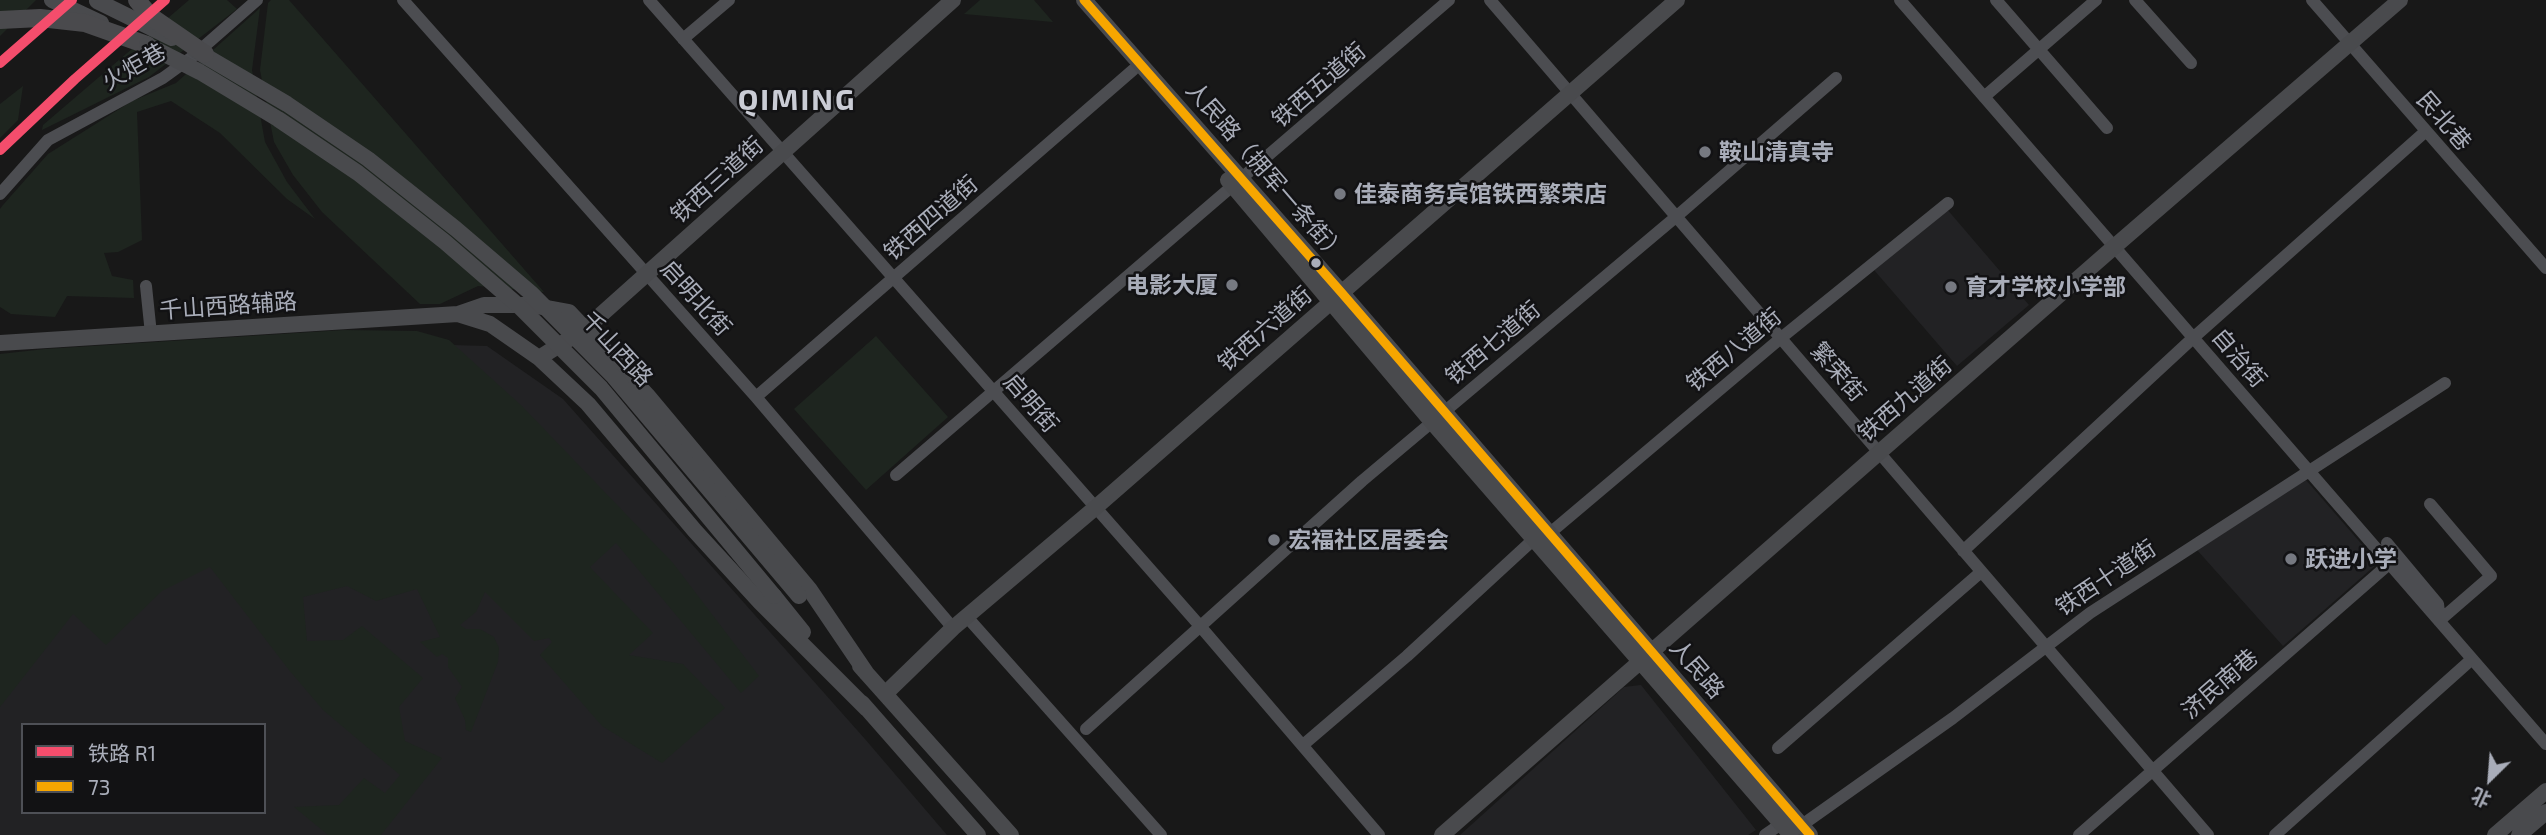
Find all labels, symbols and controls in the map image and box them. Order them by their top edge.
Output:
street label: 铁西五道街 [1267,37,1371,133]
street label: 火炬巷 [97,38,171,96]
street label: 人民路（拥军一条街） [1180,76,1352,268]
district label: QIMING [738,82,856,118]
street label: 民北巷 [2411,86,2477,156]
street label: 铁西三道街 [665,131,769,229]
place label: 鞍山清真寺 [1719,138,1834,166]
marker: 鞍山清真寺 [1697,144,1713,160]
street label: 铁西四道街 [879,170,983,266]
place label: 佳泰商务宾馆铁西繁荣店 [1354,180,1607,208]
marker: 佳泰商务宾馆铁西繁荣店 [1332,186,1348,202]
street label: 启明北街 [655,255,737,341]
unlabelled marker [1309,256,1323,270]
place label: 电影大厦 [1126,271,1218,299]
place label: 育才学校小学部 [1965,273,2126,301]
marker: 电影大厦 [1224,277,1240,293]
marker: 育才学校小学部 [1943,279,1959,295]
street label: 铁西六道街 [1213,281,1317,377]
street label: 千山西路辅路 [158,287,298,325]
street label: 铁西七道街 [1440,295,1546,391]
street label: 铁西八道街 [1681,302,1787,398]
street label: 千山西路 [576,306,658,392]
street label: 自治街 [2206,323,2272,393]
street label: 繁荣街 [1805,337,1871,407]
street label: 铁西九道街 [1853,351,1957,447]
street label: 启明街 [998,368,1064,438]
place label: 宏福社区居委会 [1288,526,1449,554]
marker: 宏福社区居委会 [1266,532,1282,548]
street label: 铁西十道街 [2051,534,2161,622]
place label: 跃进小学 [2305,545,2397,573]
marker: 跃进小学 [2283,551,2299,567]
street label: 人民路 [1664,634,1730,704]
street label: 济民南巷 [2176,643,2264,725]
legend [21,723,266,814]
text: 铁路 R1 [88,740,156,765]
north arrow [2455,744,2525,814]
text: 73 [88,774,110,799]
text: 北 [2467,784,2494,813]

